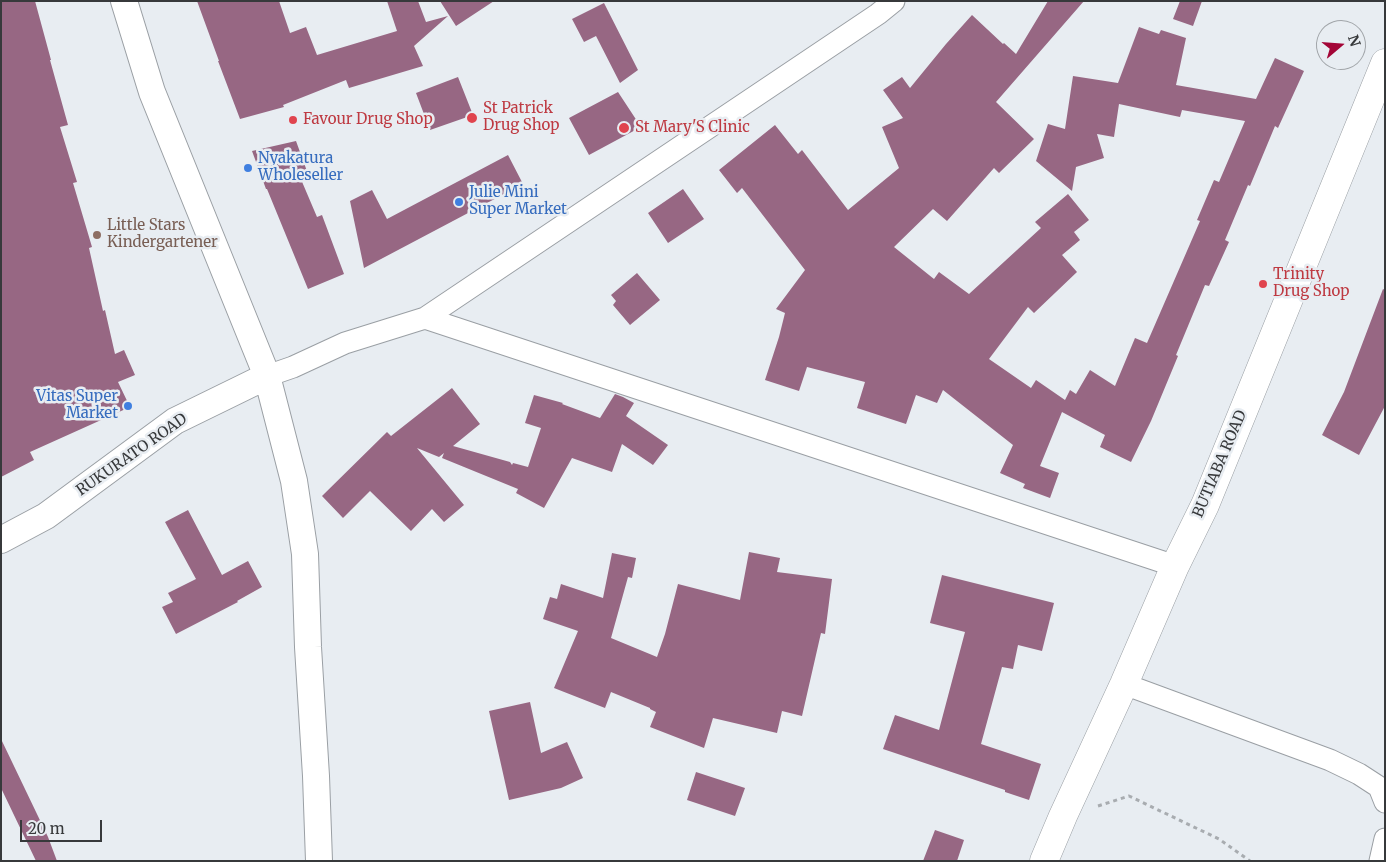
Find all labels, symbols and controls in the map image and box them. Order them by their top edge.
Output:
north arrow [1316,20,1366,70]
text: N [1344,33,1365,49]
place label: St Patrick Drug Shop [483,100,560,135]
place label: Favour Drug Shop [303,111,433,129]
marker: St Patrick Drug Shop [465,111,479,125]
marker: Favour Drug Shop [287,114,299,126]
place label: St Mary'S Clinic [635,119,750,137]
marker: St Mary'S Clinic [617,121,631,135]
place label: Nyakatura Wholeseller [258,150,343,185]
marker: Nyakatura Wholeseller [242,162,254,174]
place label: Julie Mini Super Market [469,184,567,219]
marker: Julie Mini Super Market [453,196,465,208]
place label: Little Stars Kindergartener [107,217,218,252]
marker: Little Stars Kindergartener [91,229,103,241]
place label: Trinity Drug Shop [1273,266,1350,301]
marker: Trinity Drug Shop [1257,278,1269,290]
place label: Vitas Super Market [36,388,118,423]
marker: Vitas Super Market [122,400,134,412]
street label: BUTIABA ROAD [1189,408,1251,520]
street label: RUKURATO ROAD [73,410,191,500]
scale bar [22,810,105,842]
text: 20 m [28,819,65,838]

